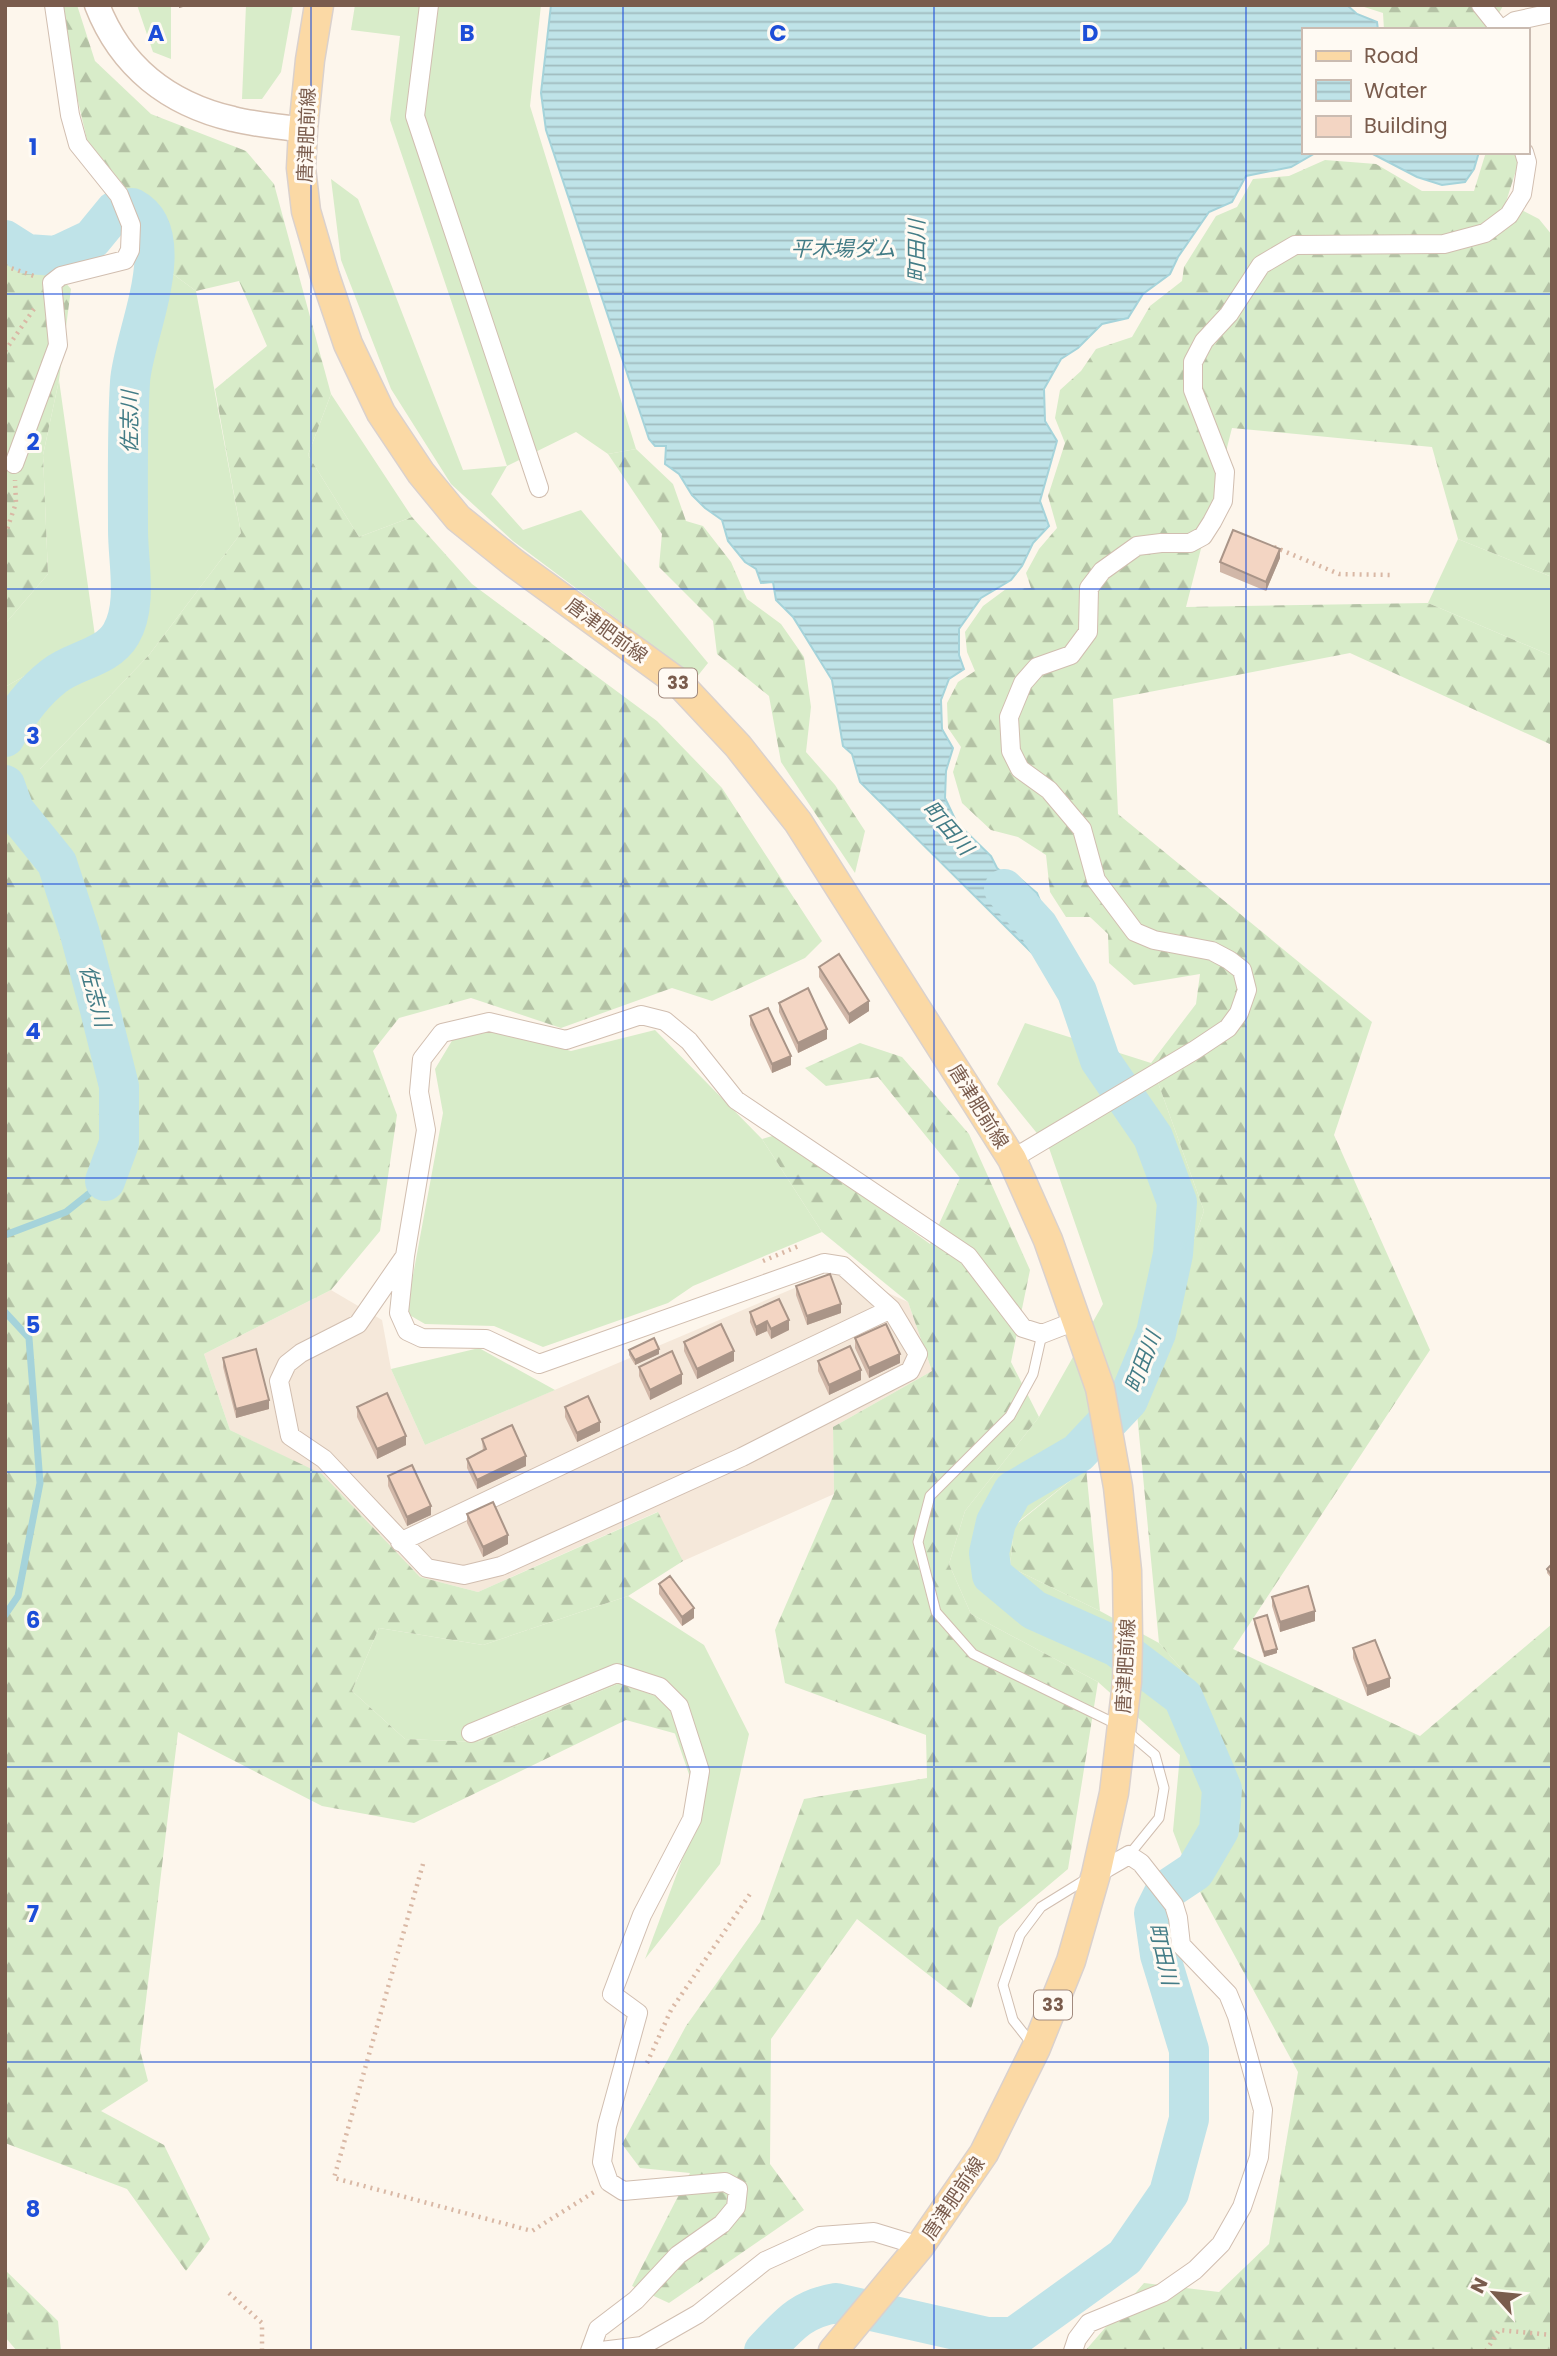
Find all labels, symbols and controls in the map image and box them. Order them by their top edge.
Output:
text: A [148,17,165,49]
text: B [459,17,475,49]
text: C [769,17,787,49]
text: D [1082,17,1098,49]
legend [1302,28,1529,154]
text: Road [1364,41,1419,70]
text: Water [1364,76,1427,105]
street label: 唐津肥前線 [291,87,322,183]
text: Building [1364,111,1448,140]
text: 1 [29,131,37,163]
water label: 町田川 [902,218,931,283]
water label: 平木場ダム [791,234,896,263]
water label: 佐志川 [115,389,144,454]
text: 2 [26,426,40,458]
street label: 唐津肥前線 [560,592,653,669]
road number: 33 [659,668,697,698]
text: 3 [26,720,40,752]
water label: 町田川 [917,794,981,862]
water label: 佐志川 [73,962,118,1032]
text: 4 [25,1015,41,1047]
street label: 唐津肥前線 [942,1059,1015,1154]
text: 5 [26,1309,40,1341]
water label: 町田川 [1118,1325,1168,1396]
text: 6 [26,1604,40,1636]
street label: 唐津肥前線 [1110,1618,1141,1714]
text: 7 [27,1898,39,1930]
water label: 町田川 [1142,1920,1185,1990]
road number: 33 [1034,1991,1072,2020]
street label: 唐津肥前線 [916,2151,991,2245]
text: 8 [26,2193,40,2225]
north arrow [1459,2258,1529,2328]
text: N [1464,2273,1495,2298]

